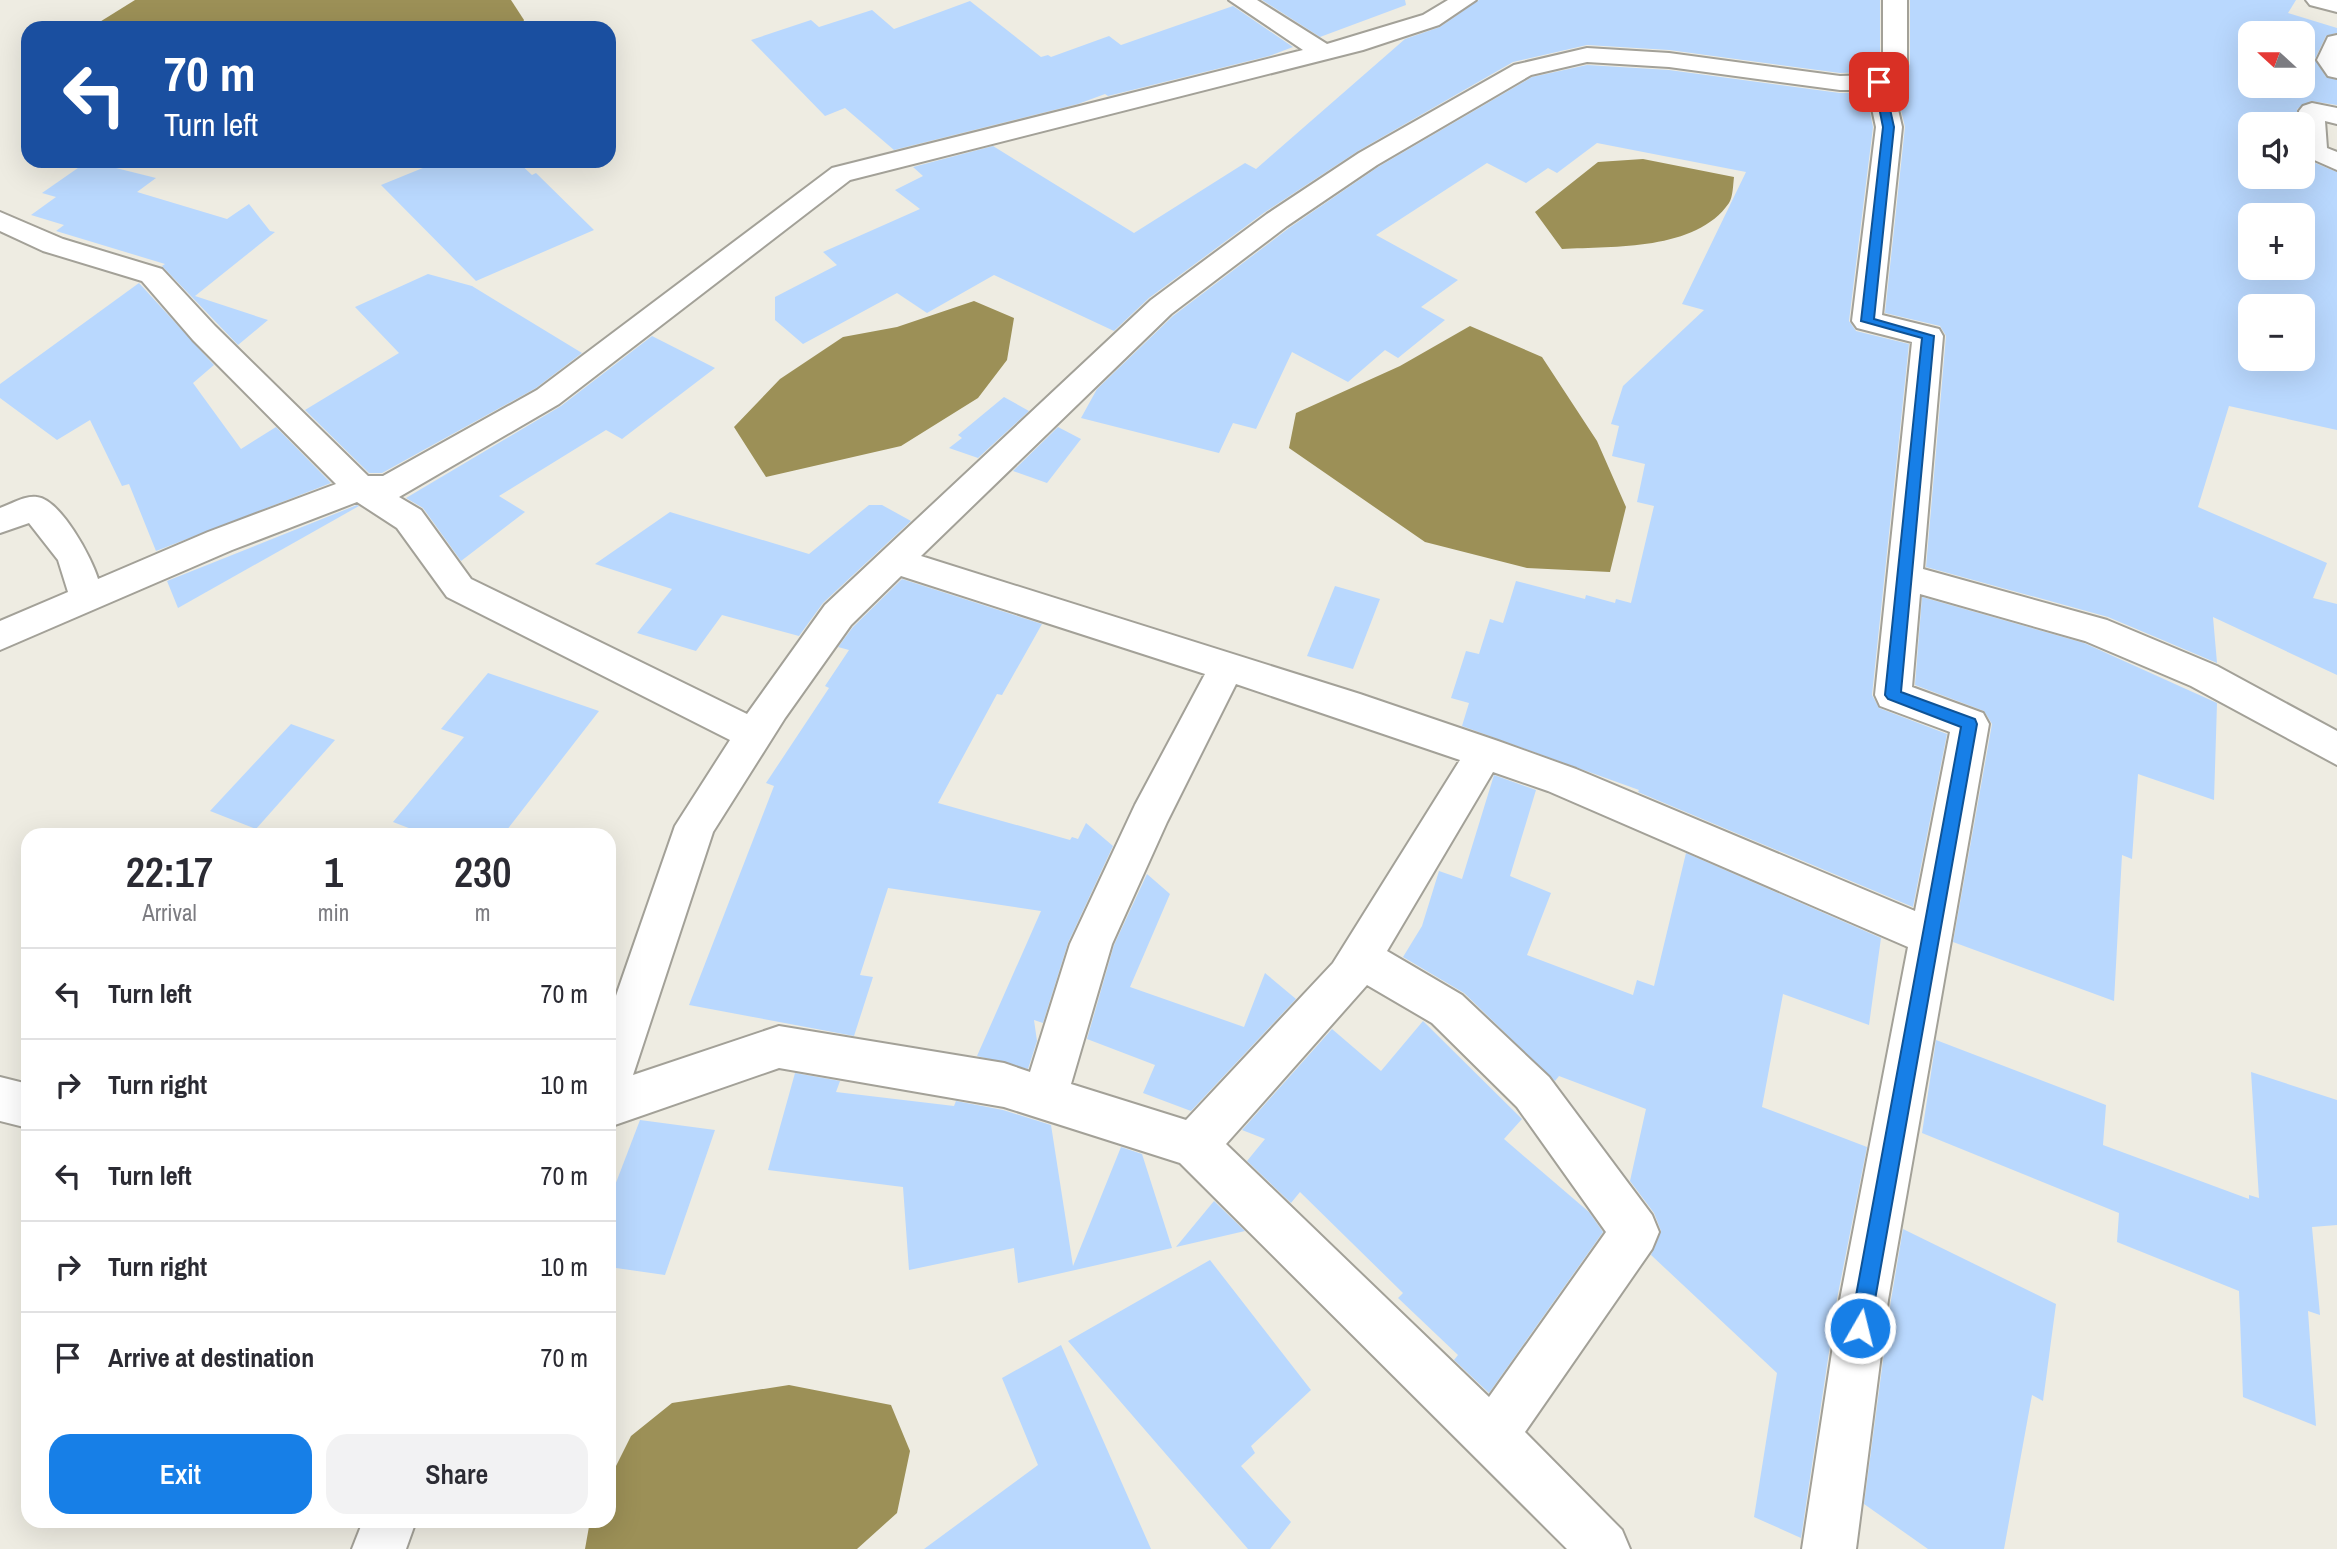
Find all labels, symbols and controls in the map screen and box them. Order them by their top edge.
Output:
north arrow [2238,21,2315,98]
map controls [2238,21,2315,371]
text: 70 m [164,40,256,106]
icon: left [49,49,140,140]
pin [1849,52,1909,112]
icon: arrive [1860,63,1898,101]
text: Turn left [164,103,258,146]
button: sound [2238,112,2315,189]
button: + [2238,203,2315,280]
button: − [2238,294,2315,371]
text: 22:17 [126,844,213,900]
text: 1 [324,844,343,900]
text: 230 [454,844,511,900]
text: Arrival [142,897,197,928]
text: min [318,897,349,928]
text: m [475,897,490,928]
icon: left [49,975,87,1013]
text: Turn left [108,976,192,1011]
text: 70 m [541,976,588,1011]
icon: right [49,1066,87,1104]
text: Turn right [108,1067,207,1102]
text: 10 m [541,1067,588,1102]
icon: left [49,1157,87,1195]
text: Turn left [108,1158,192,1193]
text: 70 m [541,1158,588,1193]
icon: right [49,1248,87,1286]
text: Turn right [108,1249,207,1284]
text: 10 m [541,1249,588,1284]
position arrow [1823,1291,1897,1365]
icon: arrive [49,1339,87,1377]
text: Arrive at destination [108,1340,314,1375]
text: 70 m [541,1340,588,1375]
button: Exit [49,1434,312,1514]
button: Share [326,1434,588,1514]

